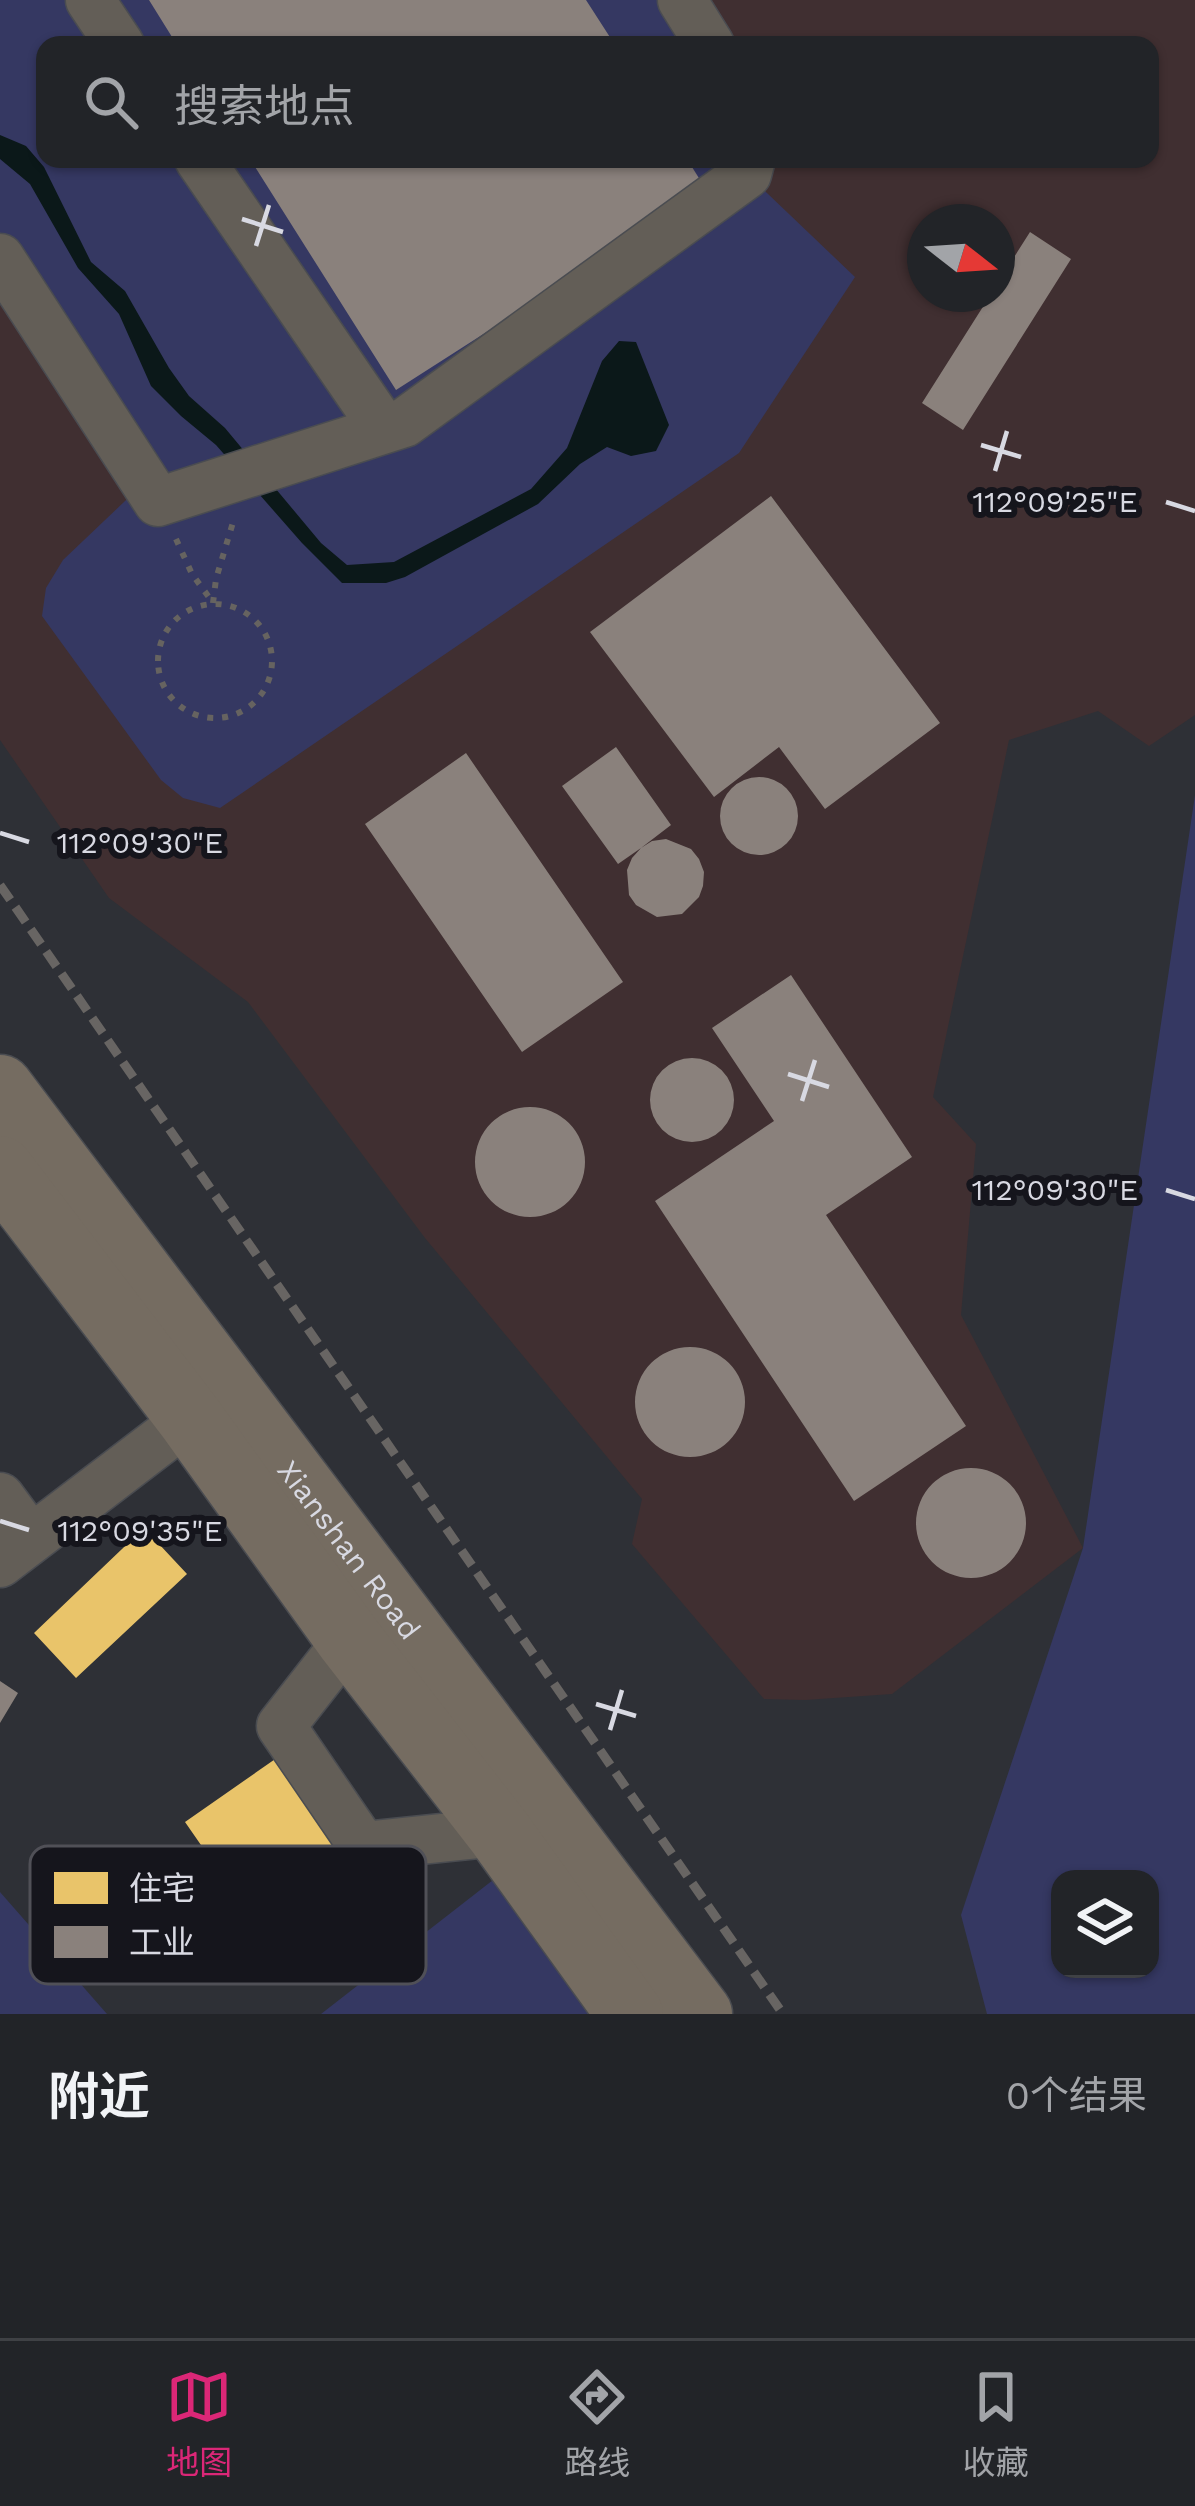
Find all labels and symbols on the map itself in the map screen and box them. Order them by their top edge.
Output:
north arrow [907,204,1015,312]
text: 112°09'25"E [972,484,1138,519]
text: 112°09'30"E [57,825,223,860]
text: 112°09'30"E [972,1172,1138,1207]
street label: Xianshan Road [270,1453,428,1646]
text: 112°09'35"E [57,1513,223,1548]
legend [30,1846,426,1984]
text: 住宅 [129,1869,195,1908]
text: 工业 [129,1923,195,1962]

